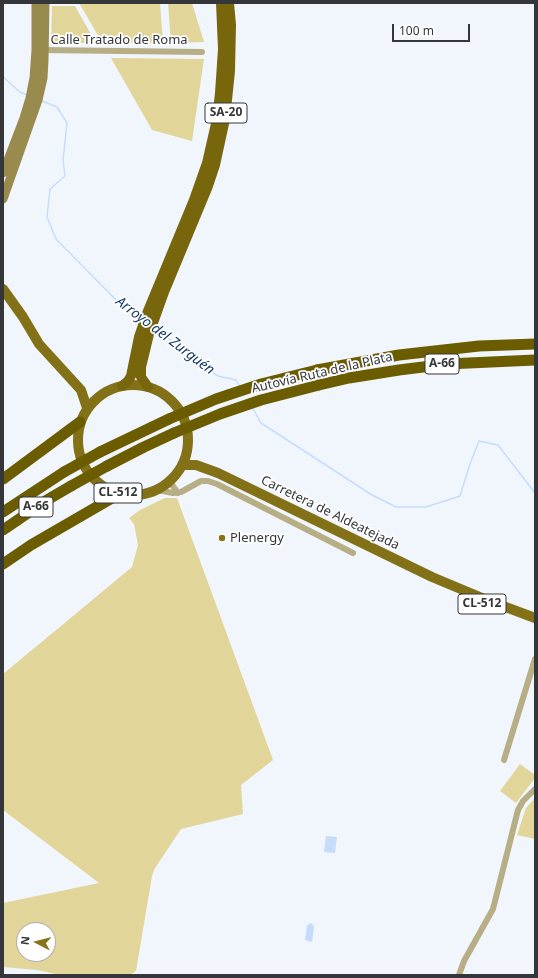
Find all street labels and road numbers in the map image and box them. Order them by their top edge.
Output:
street label: Calle Tratado de Roma [50,32,188,48]
road number: SA-20 [205,103,247,123]
street label: Autovía Ruta de la Plata [250,349,394,397]
road number: A-66 [425,354,459,374]
street label: Carretera de Aldeatejada [258,473,402,553]
road number: CL-512 [94,483,142,503]
road number: A-66 [19,497,53,517]
road number: CL-512 [458,594,506,614]

